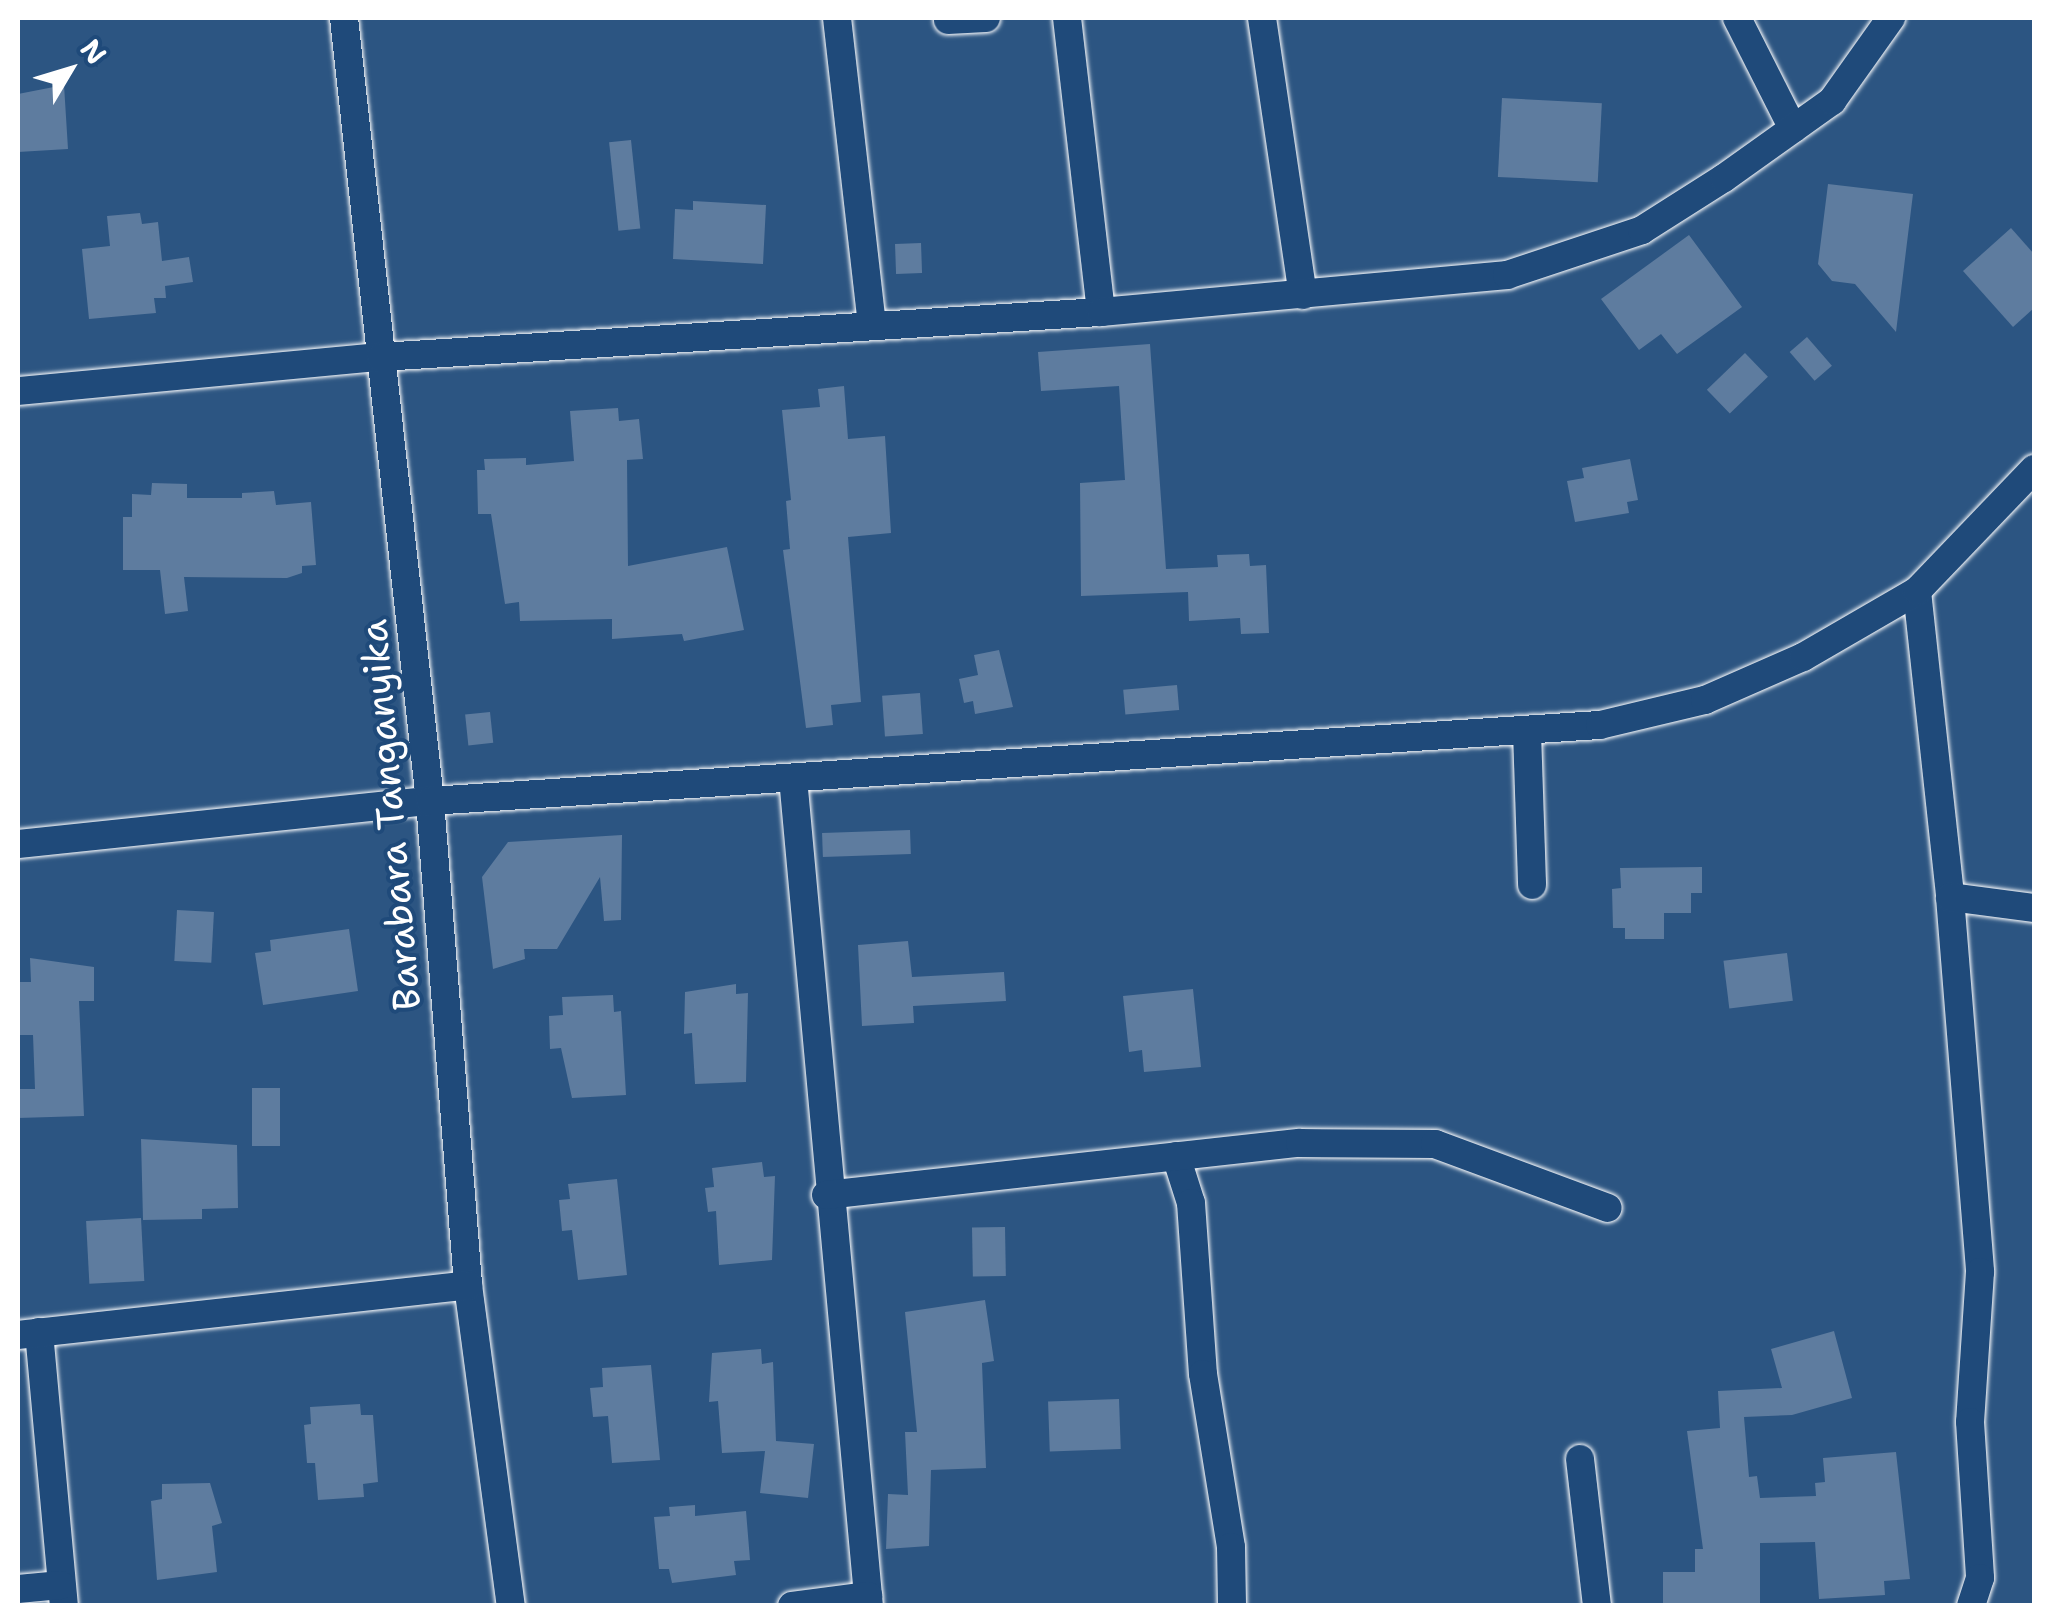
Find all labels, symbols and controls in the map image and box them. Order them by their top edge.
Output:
north arrow [20,20,120,120]
text: N [72,31,115,72]
street label: Barabara Tanganyika [350,618,430,1012]

